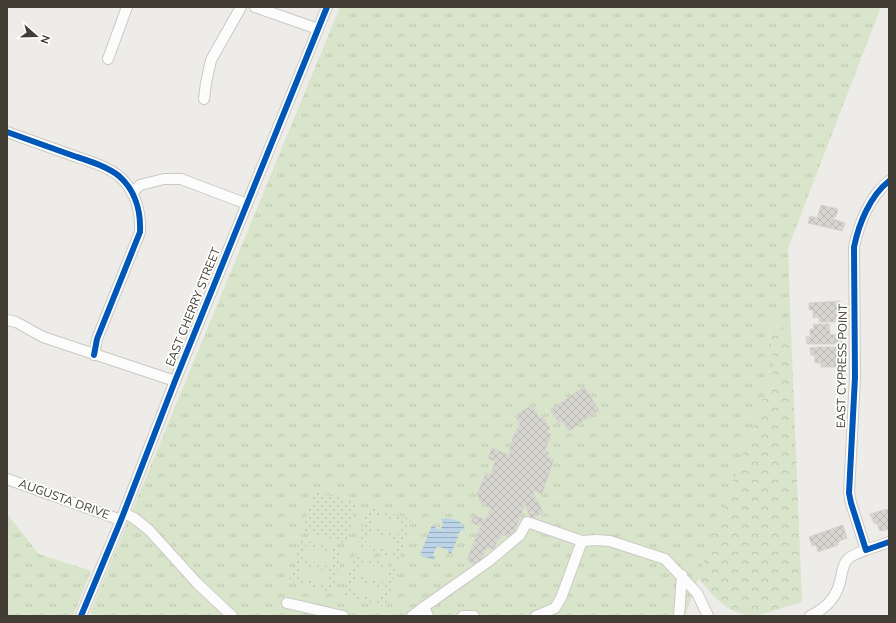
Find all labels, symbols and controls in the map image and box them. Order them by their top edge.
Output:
north arrow [16,16,56,56]
text: N [36,33,53,46]
street label: EAST CHERRY STREET [162,244,224,369]
street label: EAST CYPRESS POINT [833,303,851,428]
street label: AUGUSTA DRIVE [16,475,112,523]

